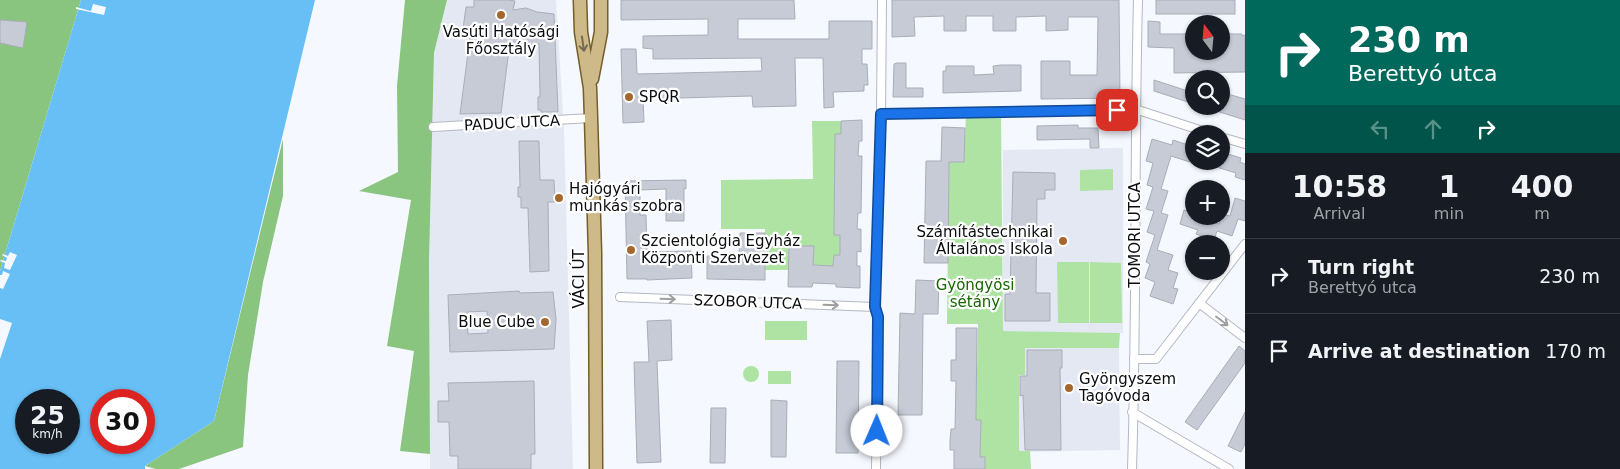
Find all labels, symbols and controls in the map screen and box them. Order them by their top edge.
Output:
marker: Vasúti Hatósági Főosztály [495,9,507,21]
north arrow [1185,15,1230,60]
map controls [1185,15,1230,280]
icon: right [1265,20,1330,85]
text: 230 m [1348,20,1470,60]
place label: Vasúti Hatósági Főosztály [443,23,559,58]
one-way arrow [579,36,589,52]
text: Berettyó utca [1348,61,1498,86]
button: search [1185,70,1230,115]
place label: SPQR [639,88,680,106]
pin [1096,89,1138,131]
marker: SPQR [623,91,635,103]
icon: arrive [1103,96,1131,124]
street label: PADUC UTCA [464,111,561,135]
icon: left [1366,115,1394,143]
icon: ahead [1419,115,1447,143]
icon: right [1472,115,1500,143]
button: layers [1185,125,1230,170]
text: 10:58 [1292,169,1387,204]
text: 1 [1438,169,1459,204]
text: 400 [1511,169,1573,204]
place label: Hajógyári munkás szobra [569,180,683,215]
button: + [1185,180,1230,225]
street label: TOMORI UTCA [1126,182,1144,289]
marker: Hajógyári munkás szobra [553,192,565,204]
text: Arrival [1313,204,1365,223]
text: min [1434,204,1464,223]
text: m [1534,204,1550,223]
place label: Számítástechnikai Általános Iskola [916,223,1053,258]
place label: Szcientológia Egyház Központi Szervezet [641,232,800,267]
marker: Számítástechnikai Általános Iskola [1057,235,1069,247]
button: − [1185,235,1230,280]
marker: Szcientológia Egyház Központi Szervezet [625,244,637,256]
street label: VÁCI ÚT [569,249,588,309]
text: Turn right [1308,256,1414,278]
icon: right [1265,262,1293,290]
text: 230 m [1539,265,1600,287]
park label: Gyöngyösi sétány [936,276,1014,311]
text: Berettyó utca [1308,278,1417,297]
street label: SZOBOR UTCA [693,291,803,313]
one-way arrow [660,294,676,304]
one-way arrow [822,300,839,310]
place label: Blue Cube [458,313,535,331]
one-way arrow [1215,315,1228,326]
marker: Blue Cube [539,316,551,328]
icon: arrive [1265,337,1293,365]
text: Arrive at destination [1308,340,1530,362]
text: 170 m [1545,340,1606,362]
place label: Gyöngyszem Tagóvoda [1078,370,1176,405]
marker: Gyöngyszem Tagóvoda [1063,382,1075,394]
speed limit sign: 30 [90,389,155,454]
text: 25 [30,401,65,430]
position arrow [850,404,902,456]
text: km/h [32,427,63,441]

